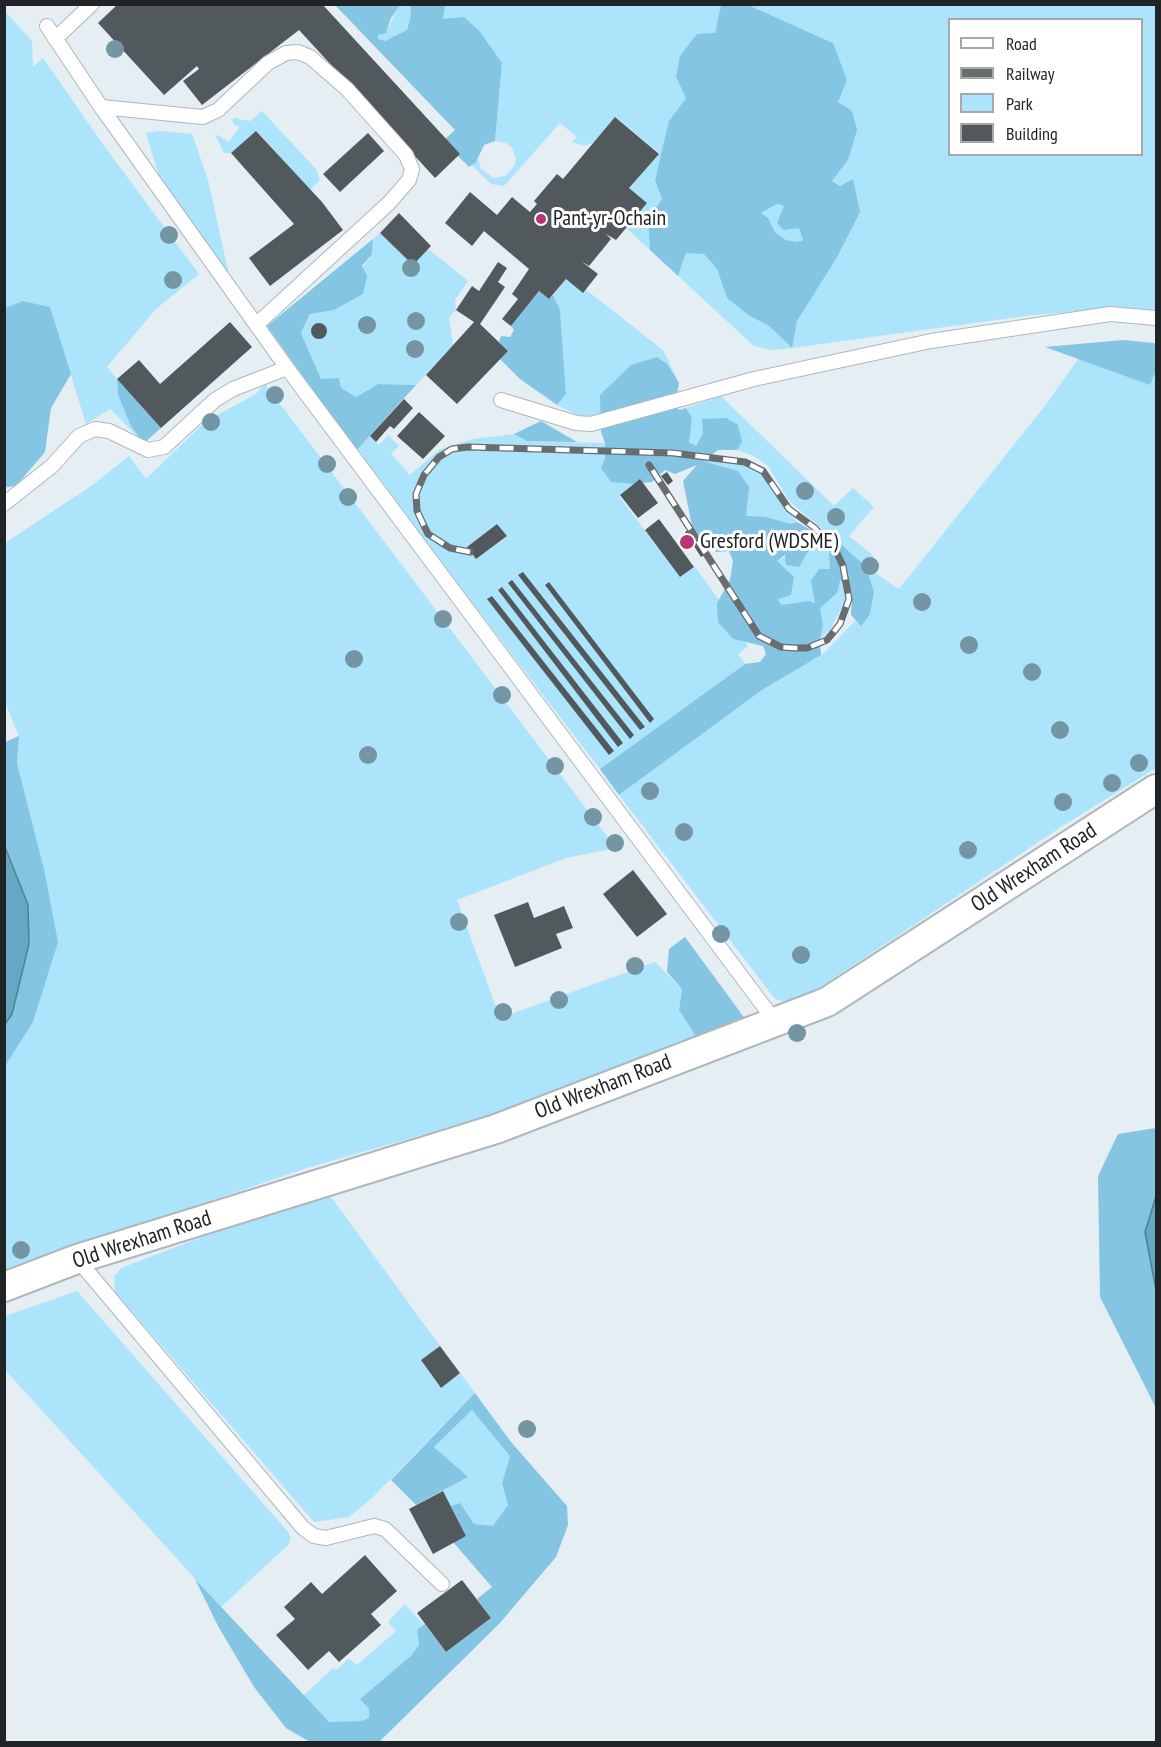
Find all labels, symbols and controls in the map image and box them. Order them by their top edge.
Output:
legend [948,18,1143,156]
text: Road [1006,32,1037,55]
text: Railway [1006,62,1055,85]
text: Park [1006,92,1033,115]
text: Building [1006,122,1058,145]
place label: Pant-yr-Ochain [553,206,666,232]
marker: Pant-yr-Ochain [534,212,548,226]
place label: Gresford (WDSME) [700,529,838,555]
marker: Gresford (WDSME) [678,533,696,551]
street label: Old Wrexham Road [966,818,1102,918]
street label: Old Wrexham Road [531,1049,675,1125]
street label: Old Wrexham Road [69,1205,215,1275]

